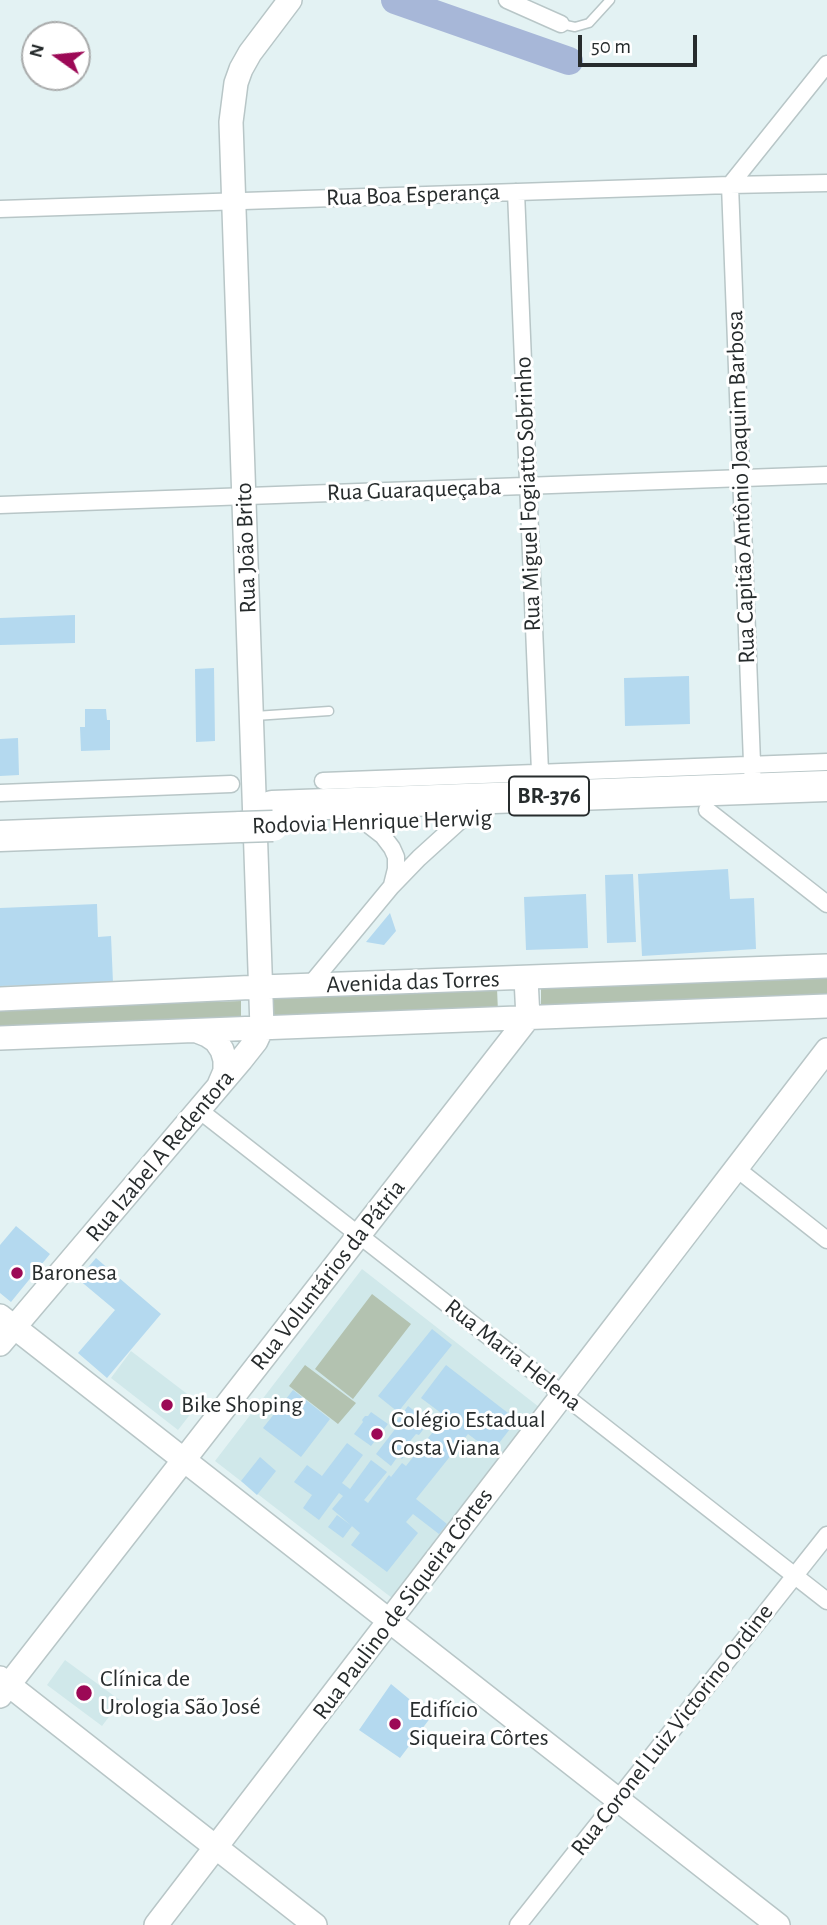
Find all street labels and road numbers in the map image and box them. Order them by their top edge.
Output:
street label: Rua Boa Esperança [325,178,501,212]
street label: Rua Capitão Antônio Joaquim Barbosa [720,310,762,664]
street label: Rua Miguel Fogiatto Sobrinho [509,356,547,632]
street label: Rua Guaraqueçaba [326,473,502,507]
street label: Rua João Brito [229,482,263,614]
road number: BR-376 [509,776,589,816]
street label: Rodovia Henrique Herwig [252,803,492,841]
street label: Avenida das Torres [326,965,500,999]
street label: Rua Izabel A Redentora [80,1064,240,1248]
street label: Rua Voluntários da Pátria [245,1174,411,1376]
street label: Rua Maria Helena [439,1293,587,1417]
street label: Rua Paulino de Siqueira Côrtes [307,1483,499,1725]
street label: Rua Coronel Luiz Victorino Ordine [565,1598,779,1862]

